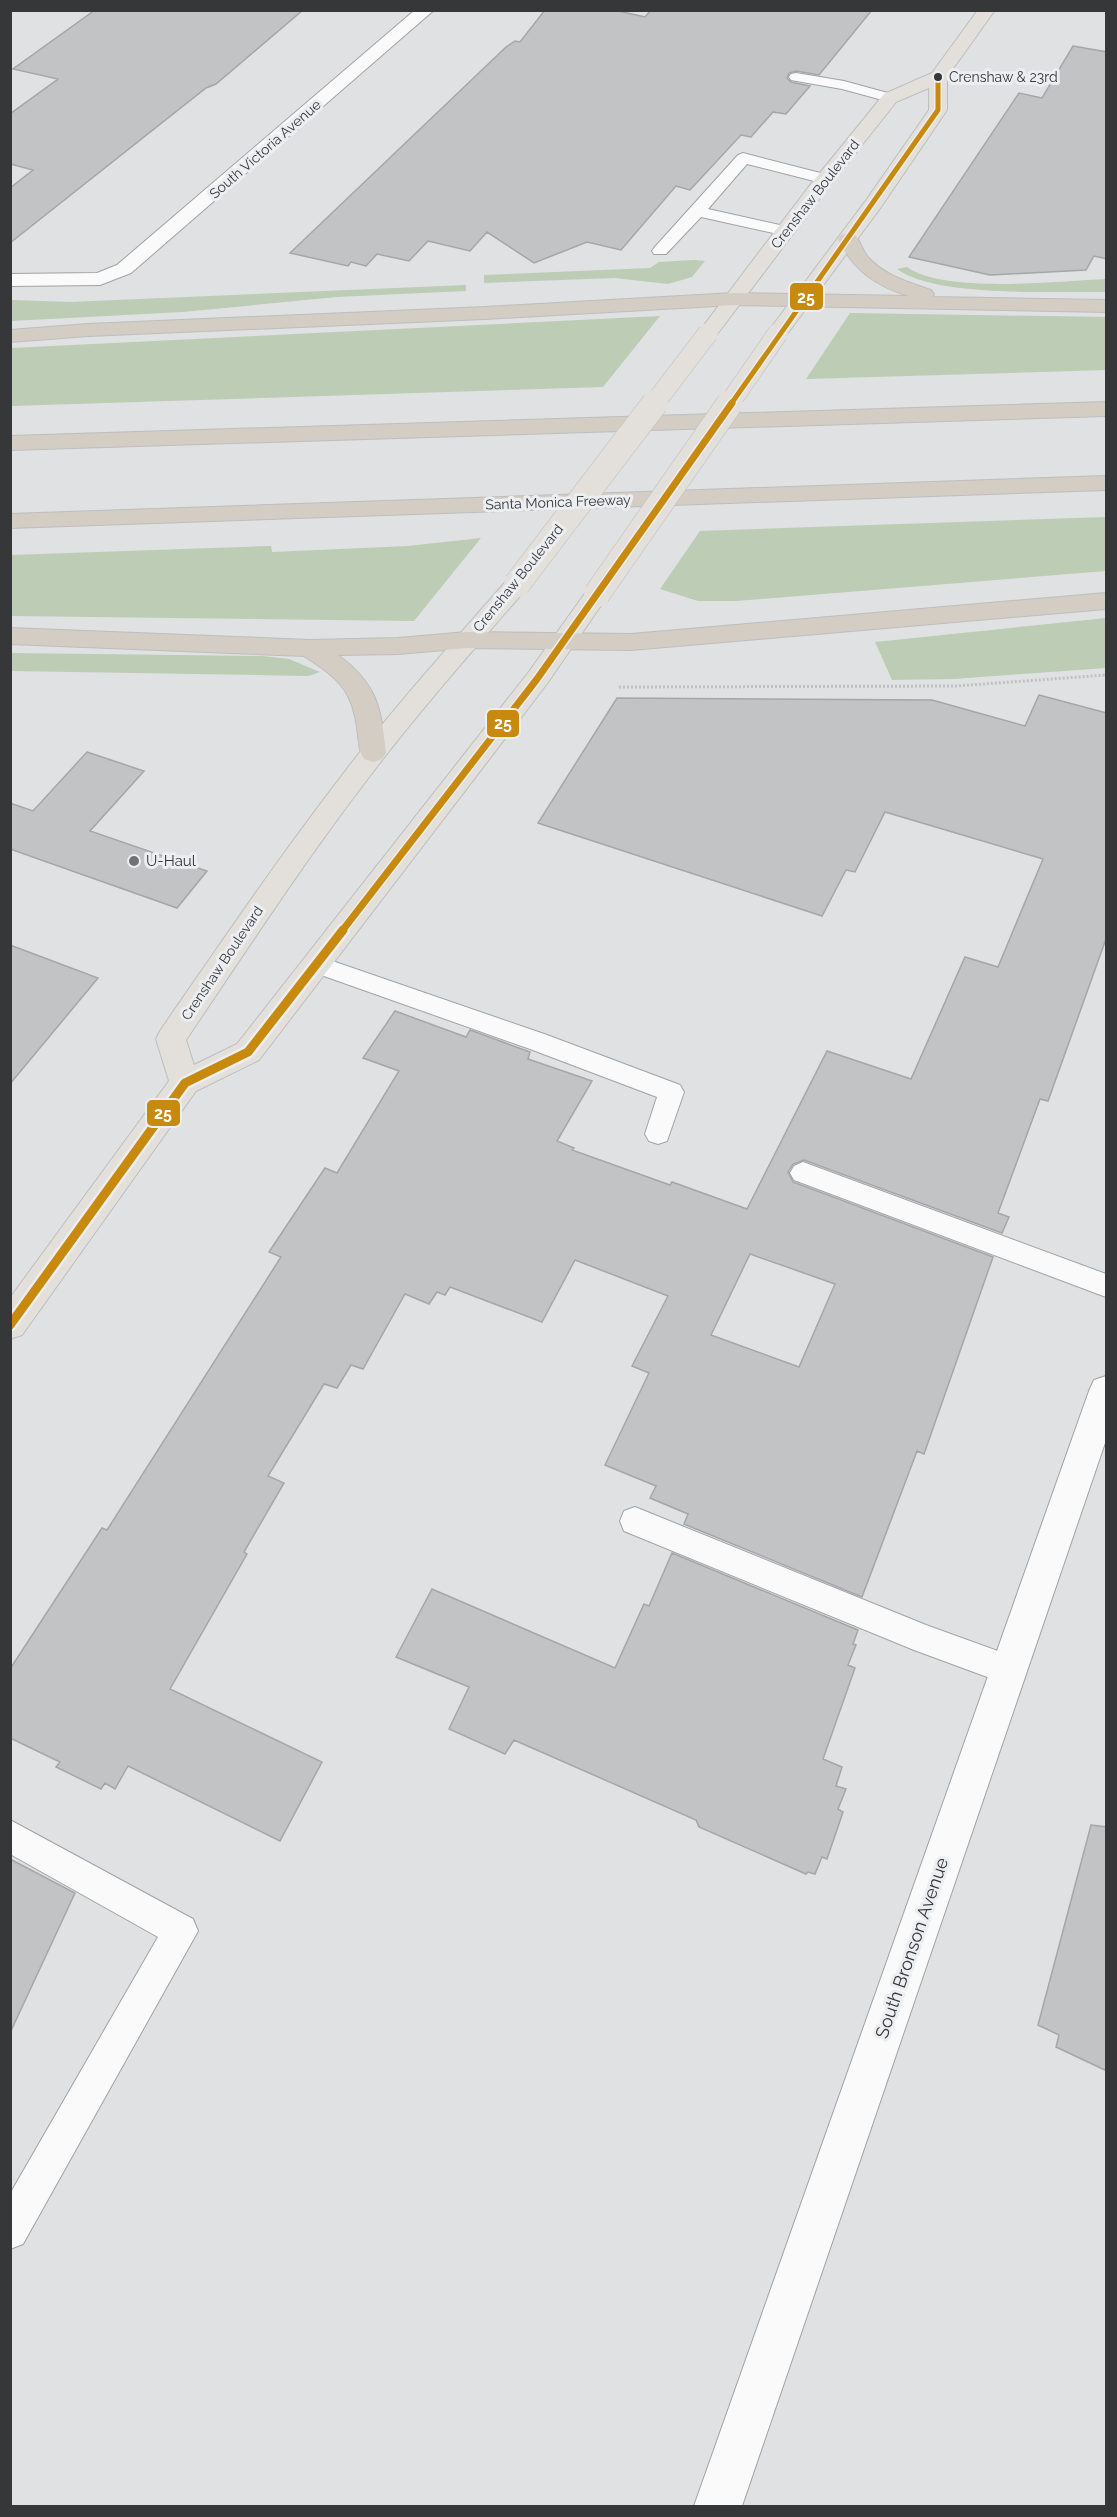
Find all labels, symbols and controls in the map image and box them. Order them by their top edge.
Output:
place label: Crenshaw & 23rd [949,69,1058,85]
marker: Crenshaw & 23rd [932,71,944,83]
street label: South Victoria Avenue [206,96,324,202]
street label: Crenshaw Boulevard [768,136,862,252]
line badge: 25 [789,282,824,311]
text: 25 [797,288,815,307]
street label: Santa Monica Freeway [485,491,631,513]
street label: Crenshaw Boulevard [470,521,566,635]
line badge: 25 [486,709,520,738]
text: 25 [494,714,512,733]
place label: U-Haul [146,852,197,870]
marker: U-Haul [127,854,141,868]
street label: Crenshaw Boulevard [178,903,266,1023]
line badge: 25 [146,1099,181,1127]
text: 25 [154,1104,172,1123]
street label: South Bronson Avenue [871,1854,952,2041]

